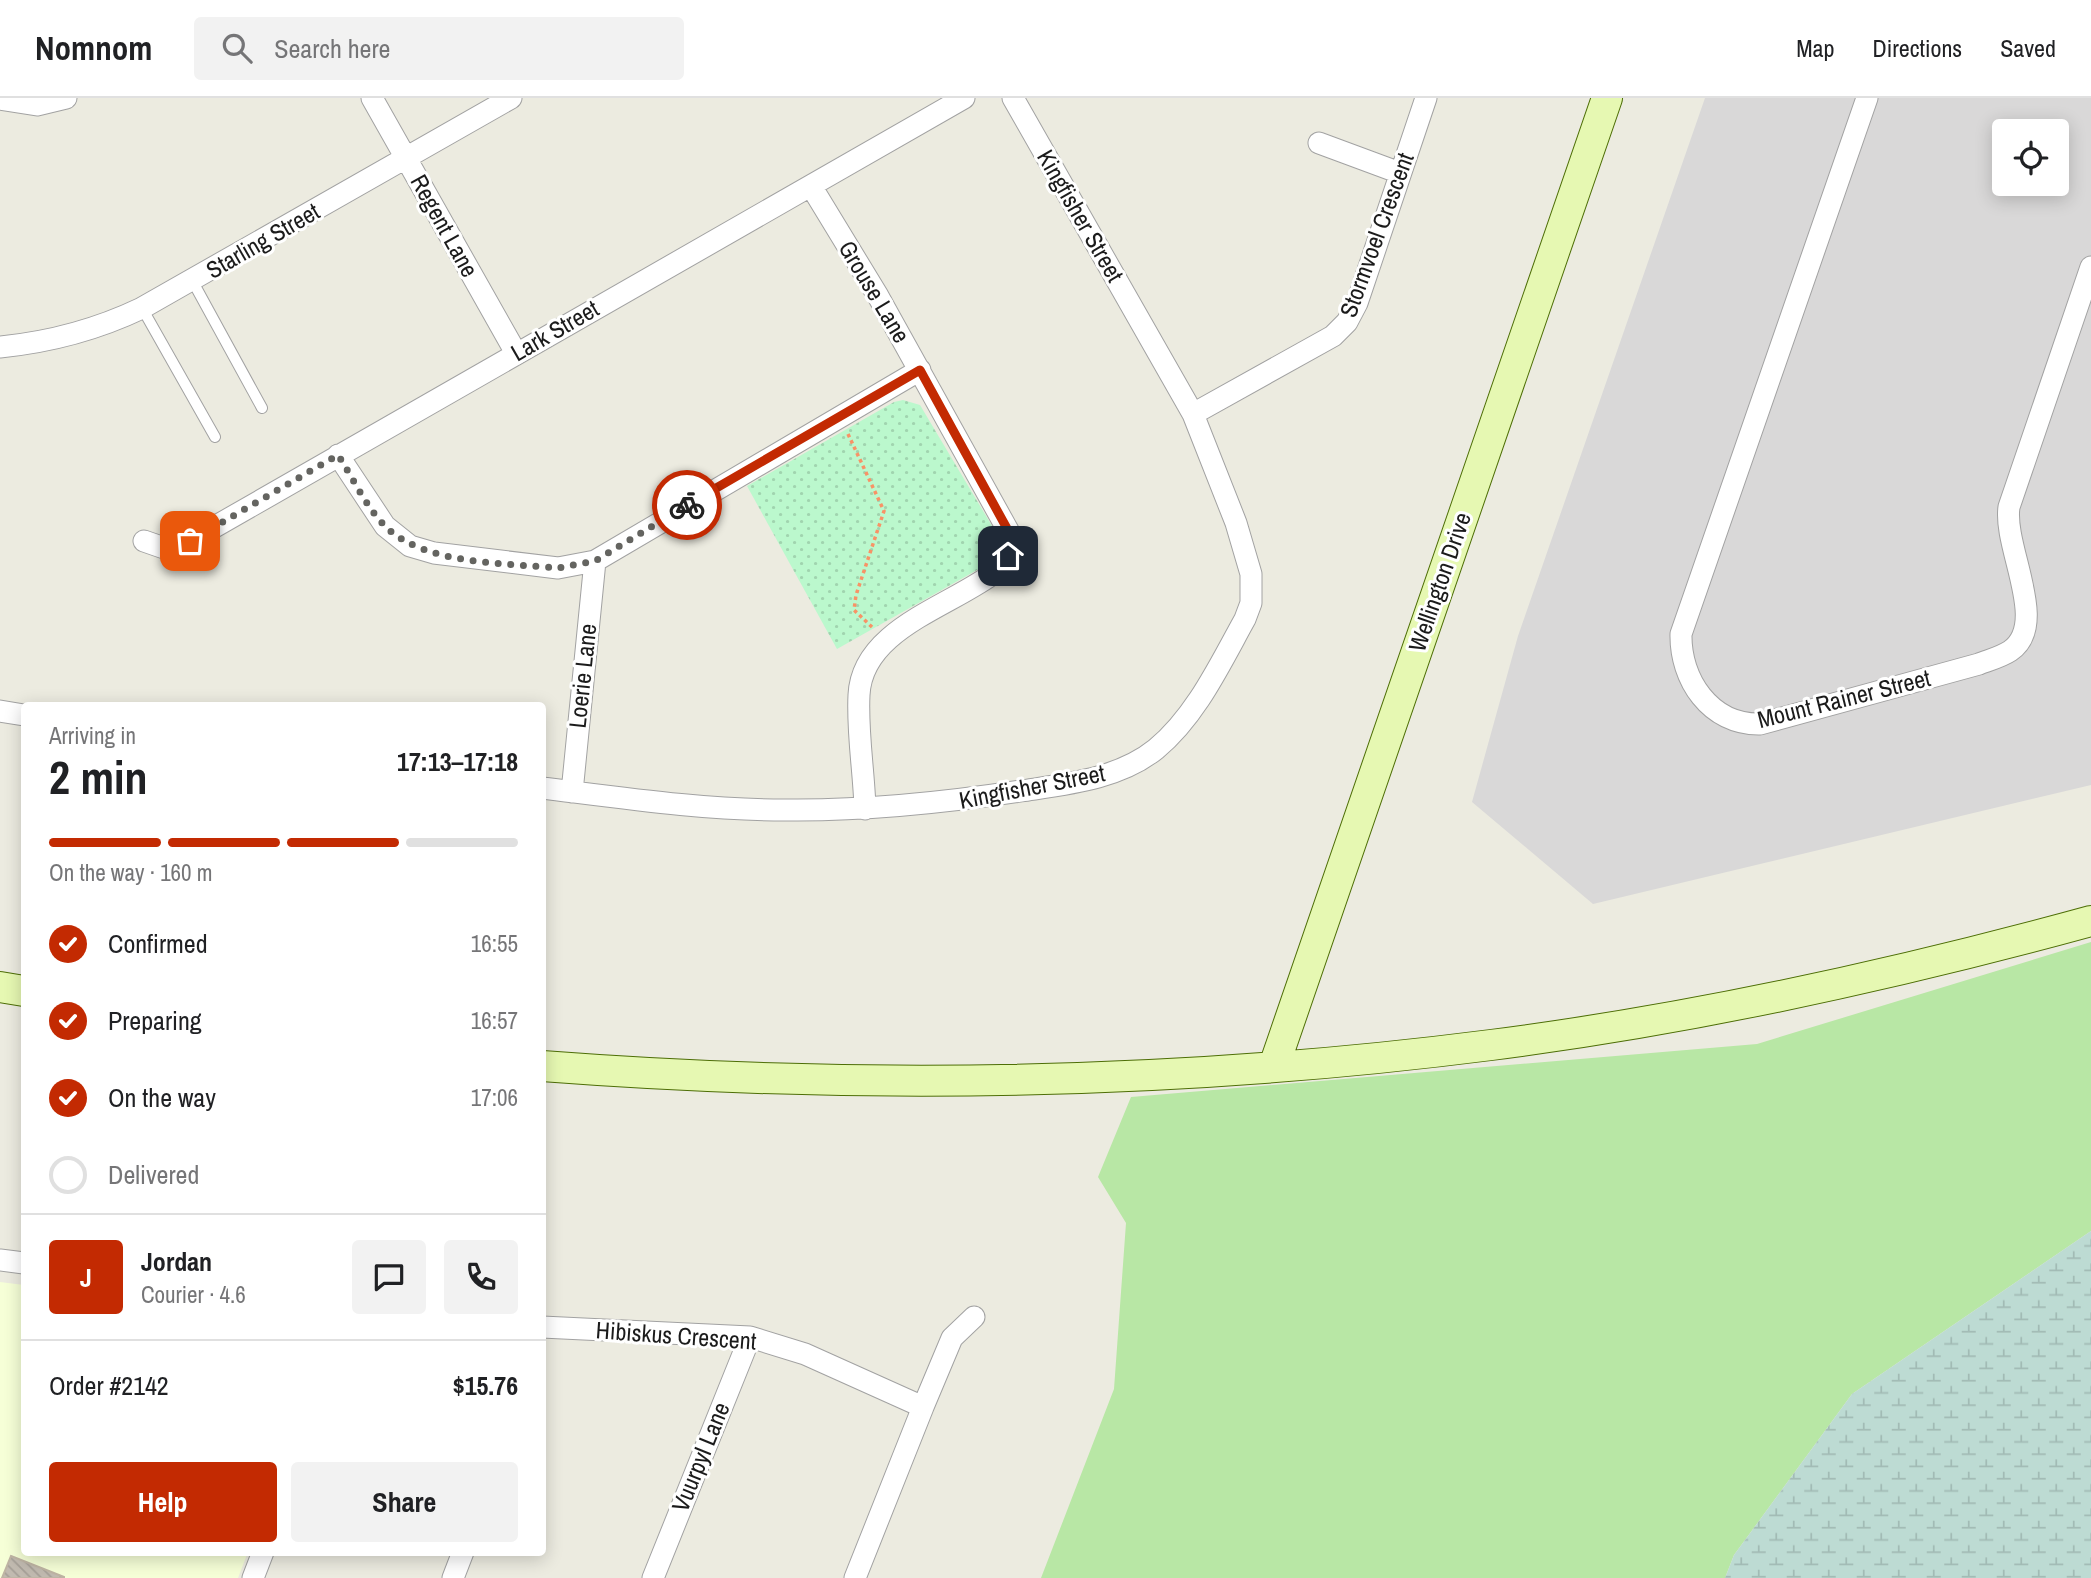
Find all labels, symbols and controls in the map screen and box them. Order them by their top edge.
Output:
search box [194,17,684,80]
text: Nomnom [35,26,152,70]
icon: search [218,29,256,67]
text: Search here [274,31,390,66]
text: Map [1796,32,1834,64]
text: Directions [1872,32,1962,64]
text: Saved [2000,32,2056,64]
map controls [1992,119,2069,196]
button: locate [1992,119,2069,196]
street label: Kingfisher Street [1030,144,1132,288]
street label: Stormvoel Crescent [1331,148,1421,321]
street label: Regent Lane [404,168,486,283]
street label: Starling Street [200,195,325,285]
street label: Grouse Lane [832,234,918,348]
street label: Lark Street [505,292,605,368]
courier [652,470,722,540]
icon: bike [668,486,706,524]
street label: Wellington Drive [1400,508,1478,656]
pin [160,511,220,571]
icon: bag [171,522,209,560]
pin [978,526,1038,586]
icon: home [989,537,1027,575]
street label: Loerie Lane [561,622,603,730]
street label: Mount Rainer Street [1754,661,1934,735]
text: Arriving in [49,720,136,751]
text: 17:13–17:18 [397,744,518,779]
text: 2 min [49,746,148,808]
street label: Kingfisher Street [956,756,1108,816]
text: On the way · 160 m [49,857,213,888]
icon: check [49,925,87,963]
text: Confirmed [108,926,208,961]
text: 16:55 [471,928,518,959]
icon: check [49,1002,87,1040]
text: Preparing [108,1003,202,1038]
text: 16:57 [471,1005,518,1036]
icon: check [49,1079,87,1117]
text: On the way [108,1080,216,1115]
text: 17:06 [471,1082,518,1113]
text: Delivered [108,1157,199,1192]
button: chat [352,1240,426,1314]
button: phone [444,1240,518,1314]
text: Jordan [141,1244,212,1279]
text: J [80,1260,92,1295]
text: Courier · 4.6 [141,1279,246,1310]
street label: Hibiskus Crescent [595,1313,758,1357]
text: Order #2142 [49,1368,169,1403]
text: $15.76 [453,1368,518,1403]
street label: Vuurpyl Lane [664,1397,736,1516]
button: Help [49,1462,277,1542]
button: Share [291,1462,518,1542]

